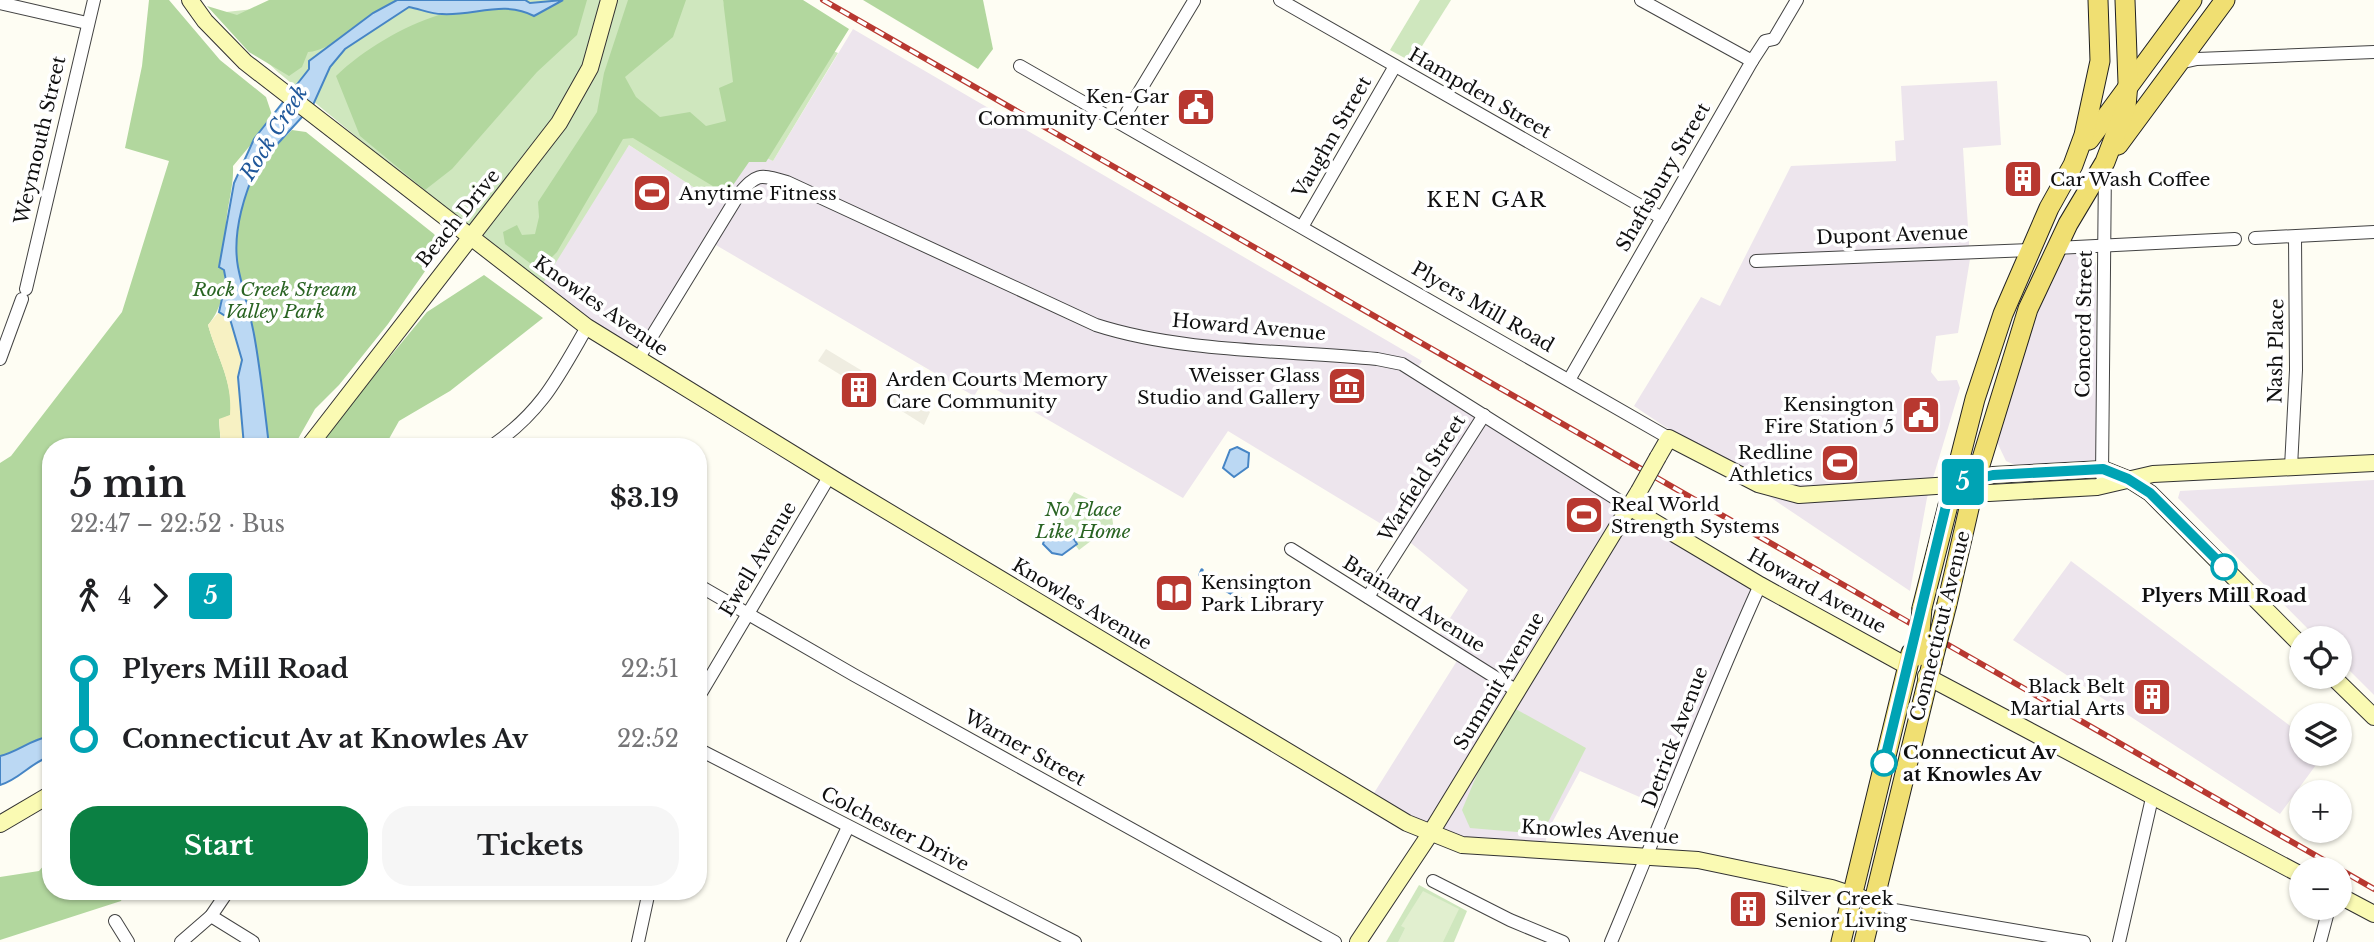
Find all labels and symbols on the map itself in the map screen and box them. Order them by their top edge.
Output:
street label: Hampden Street [1405,43,1556,144]
street label: Weymouth Street [9,53,71,227]
street label: Vaughn Street [1287,71,1376,203]
water label: Rock Creek [234,81,313,186]
place label: Ken-Gar Community Center [978,85,1169,130]
public building icon: Ken-Gar Community Center [1175,86,1217,128]
street label: Shaftsbury Street [1611,98,1715,255]
building icon: Car Wash Coffee [2002,158,2044,200]
street label: Beach Drive [412,165,504,271]
place label: Car Wash Coffee [2050,168,2210,191]
sports icon: Anytime Fitness [631,172,673,214]
place label: Anytime Fitness [678,182,837,205]
district label: KEN GAR [1426,187,1548,213]
street label: Dupont Avenue [1816,221,1968,249]
street label: Concord Street [2071,249,2097,398]
street label: Knowles Avenue [529,251,673,361]
street label: Plyers Mill Road [1408,257,1558,357]
park label: Rock Creek Stream Valley Park [192,278,358,323]
street label: Nash Place [2264,298,2288,404]
street label: Howard Avenue [1171,309,1327,345]
place label: Weisser Glass Studio and Gallery [1137,364,1320,409]
museum icon: Weisser Glass Studio and Gallery [1326,365,1368,407]
place label: Arden Courts Memory Care Community [885,368,1108,413]
building icon: Arden Courts Memory Care Community [838,369,880,411]
place label: Kensington Fire Station 5 [1764,393,1894,438]
public building icon: Kensington Fire Station 5 [1900,394,1942,436]
street label: Warfield Street [1373,410,1471,546]
place label: Redline Athletics [1728,441,1813,486]
sports icon: Redline Athletics [1819,442,1861,484]
line badge: 5 [1940,459,1986,505]
place label: Real World Strength Systems [1611,493,1780,538]
sports icon: Real World Strength Systems [1563,494,1605,536]
street label: Ewell Avenue [715,498,801,620]
park label: No Place Like Home [1035,498,1131,543]
street label: Connecticut Avenue [1905,528,1975,724]
street label: Howard Avenue [1744,544,1890,638]
street label: Brainard Avenue [1339,551,1489,657]
street label: Knowles Avenue [1008,553,1156,655]
marker: Plyers Mill Road [2211,554,2237,580]
place label: Kensington Park Library [1201,571,1324,616]
library icon: Kensington Park Library [1153,572,1195,614]
place label: Plyers Mill Road [2141,584,2307,607]
street label: Summit Avenue [1449,608,1549,754]
street label: Detrick Avenue [1638,663,1712,811]
place label: Black Belt Martial Arts [2010,675,2126,720]
building icon: Black Belt Martial Arts [2131,676,2173,718]
street label: Warner Street [959,705,1091,791]
place label: Connecticut Av at Knowles Av [1903,741,2057,786]
marker: Connecticut Av at Knowles Av [1871,750,1897,776]
street label: Colchester Drive [817,782,973,876]
street label: Knowles Avenue [1520,815,1680,849]
place label: Silver Creek Senior Living [1775,887,1908,932]
building icon: Silver Creek Senior Living [1727,888,1769,930]

